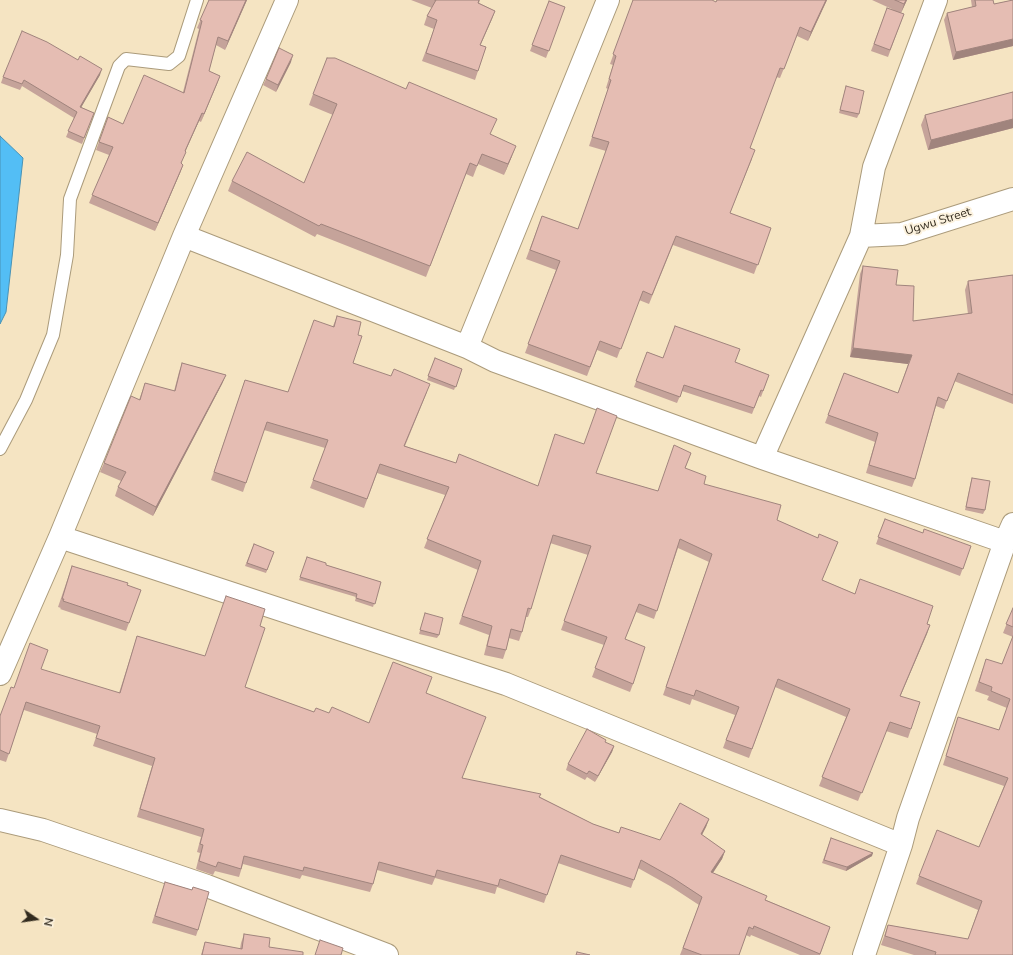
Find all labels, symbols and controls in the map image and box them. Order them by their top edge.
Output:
street label: Ugwu Street [903,205,973,239]
north arrow [16,899,56,939]
text: N [40,916,56,928]

